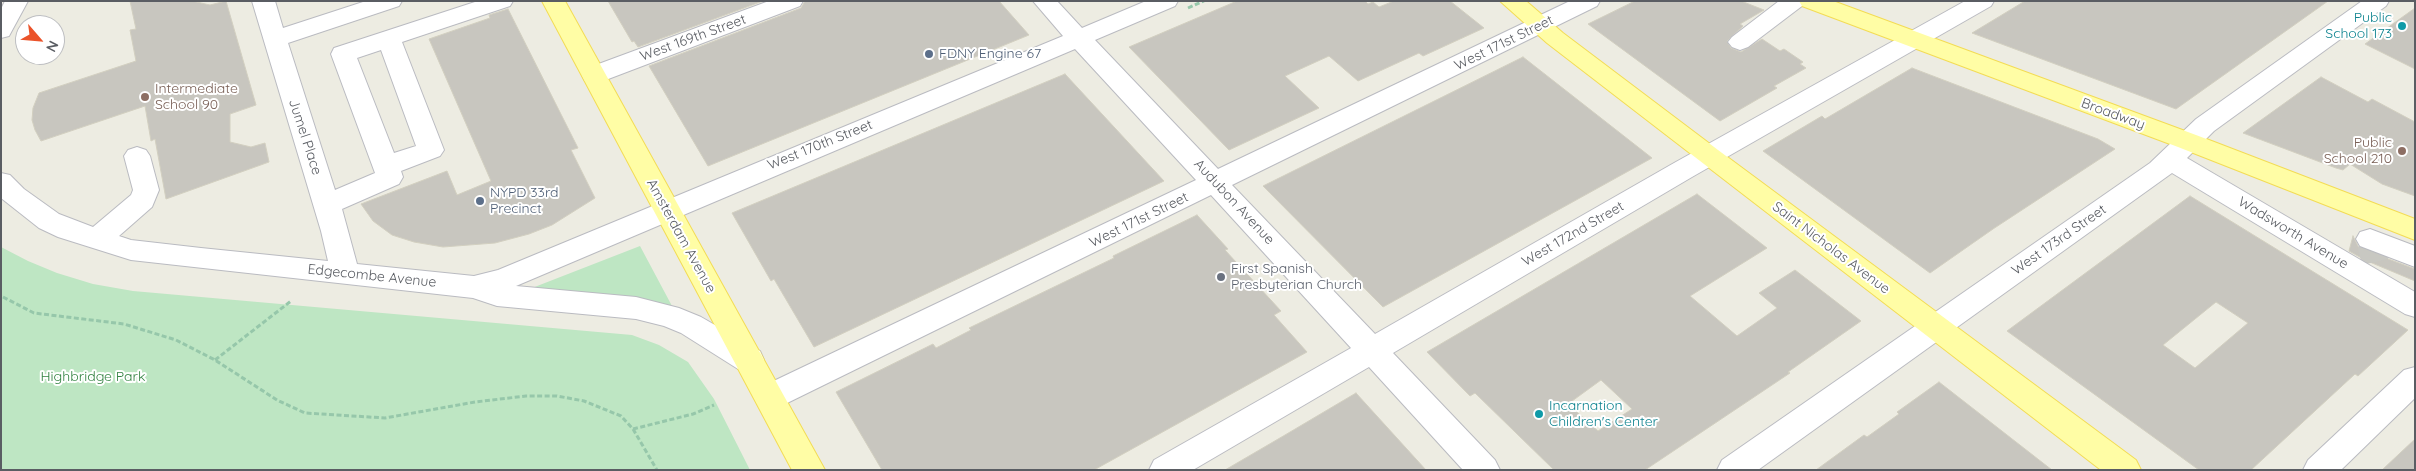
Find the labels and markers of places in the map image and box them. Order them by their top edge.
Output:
place label: Public School 173 [2325,10,2392,42]
marker: Public School 173 [2396,20,2408,32]
place label: FDNY Engine 67 [939,46,1041,62]
marker: FDNY Engine 67 [923,48,935,60]
place label: Intermediate School 90 [155,81,238,114]
marker: Intermediate School 90 [139,91,151,103]
place label: Public School 210 [2324,135,2392,168]
marker: Public School 210 [2396,145,2408,157]
place label: NYPD 33rd Precinct [490,185,558,218]
marker: NYPD 33rd Precinct [474,195,486,207]
place label: First Spanish Presbyterian Church [1231,261,1362,294]
marker: First Spanish Presbyterian Church [1215,271,1227,283]
place label: Incarnation Children's Center [1549,398,1658,431]
marker: Incarnation Children's Center [1533,408,1545,420]

